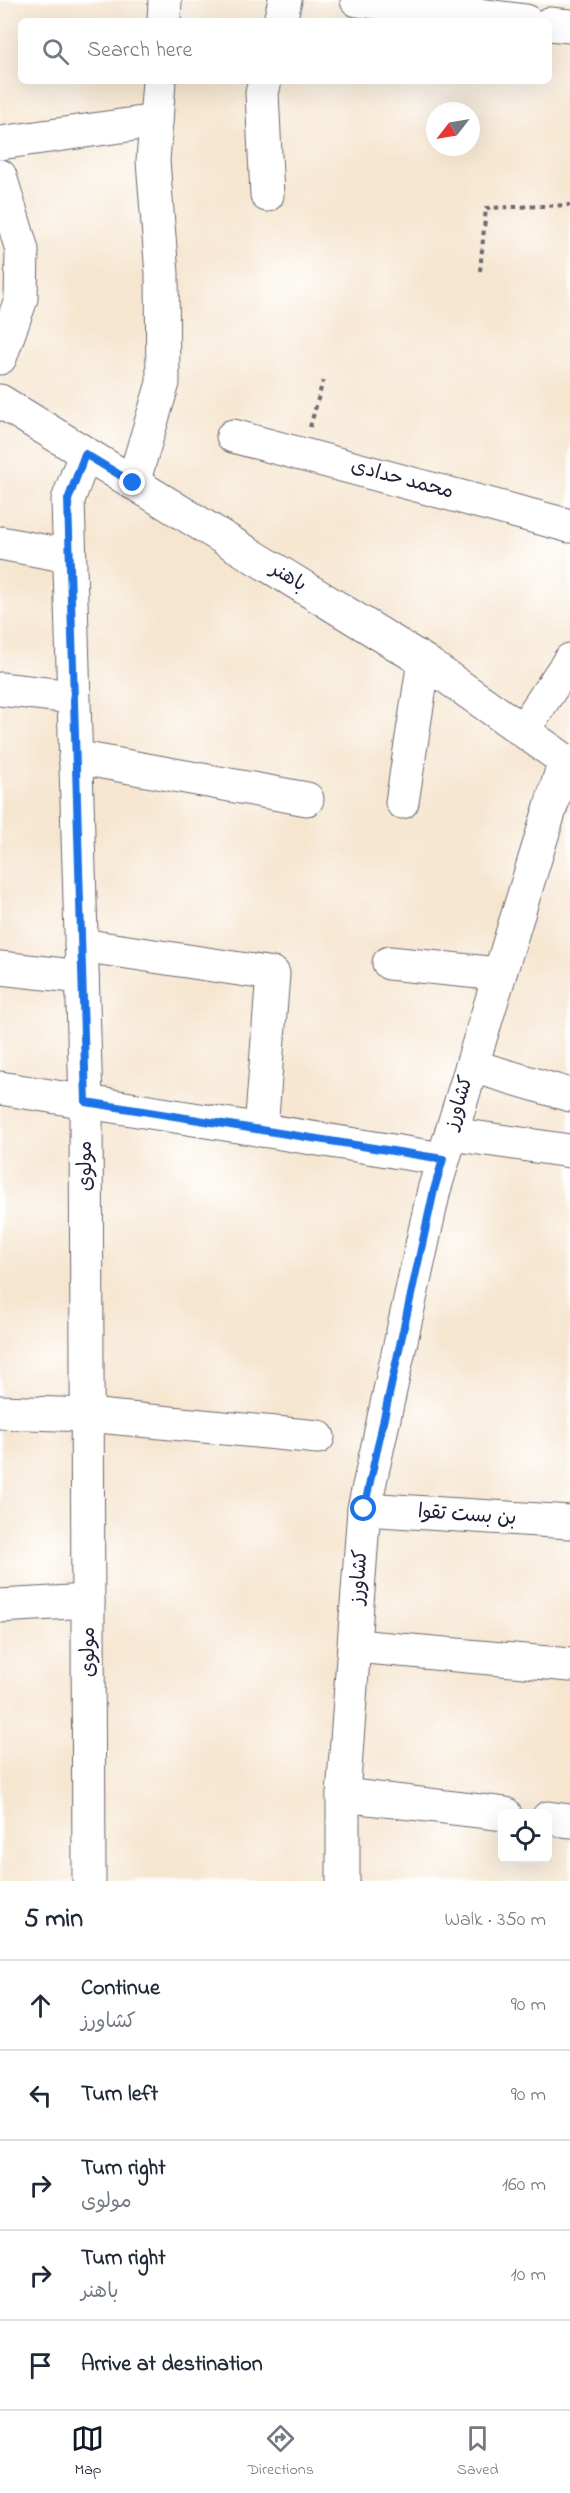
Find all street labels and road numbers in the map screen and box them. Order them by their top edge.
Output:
street label: محمد حدادی [347,452,457,508]
street label: باهنر [263,555,312,600]
street label: کشاورز [438,1072,482,1135]
street label: مولوی [72,1141,101,1191]
street label: بن بست تقوا [417,1498,517,1534]
street label: کشاورز [343,1549,376,1607]
street label: مولوی [75,1627,104,1677]

